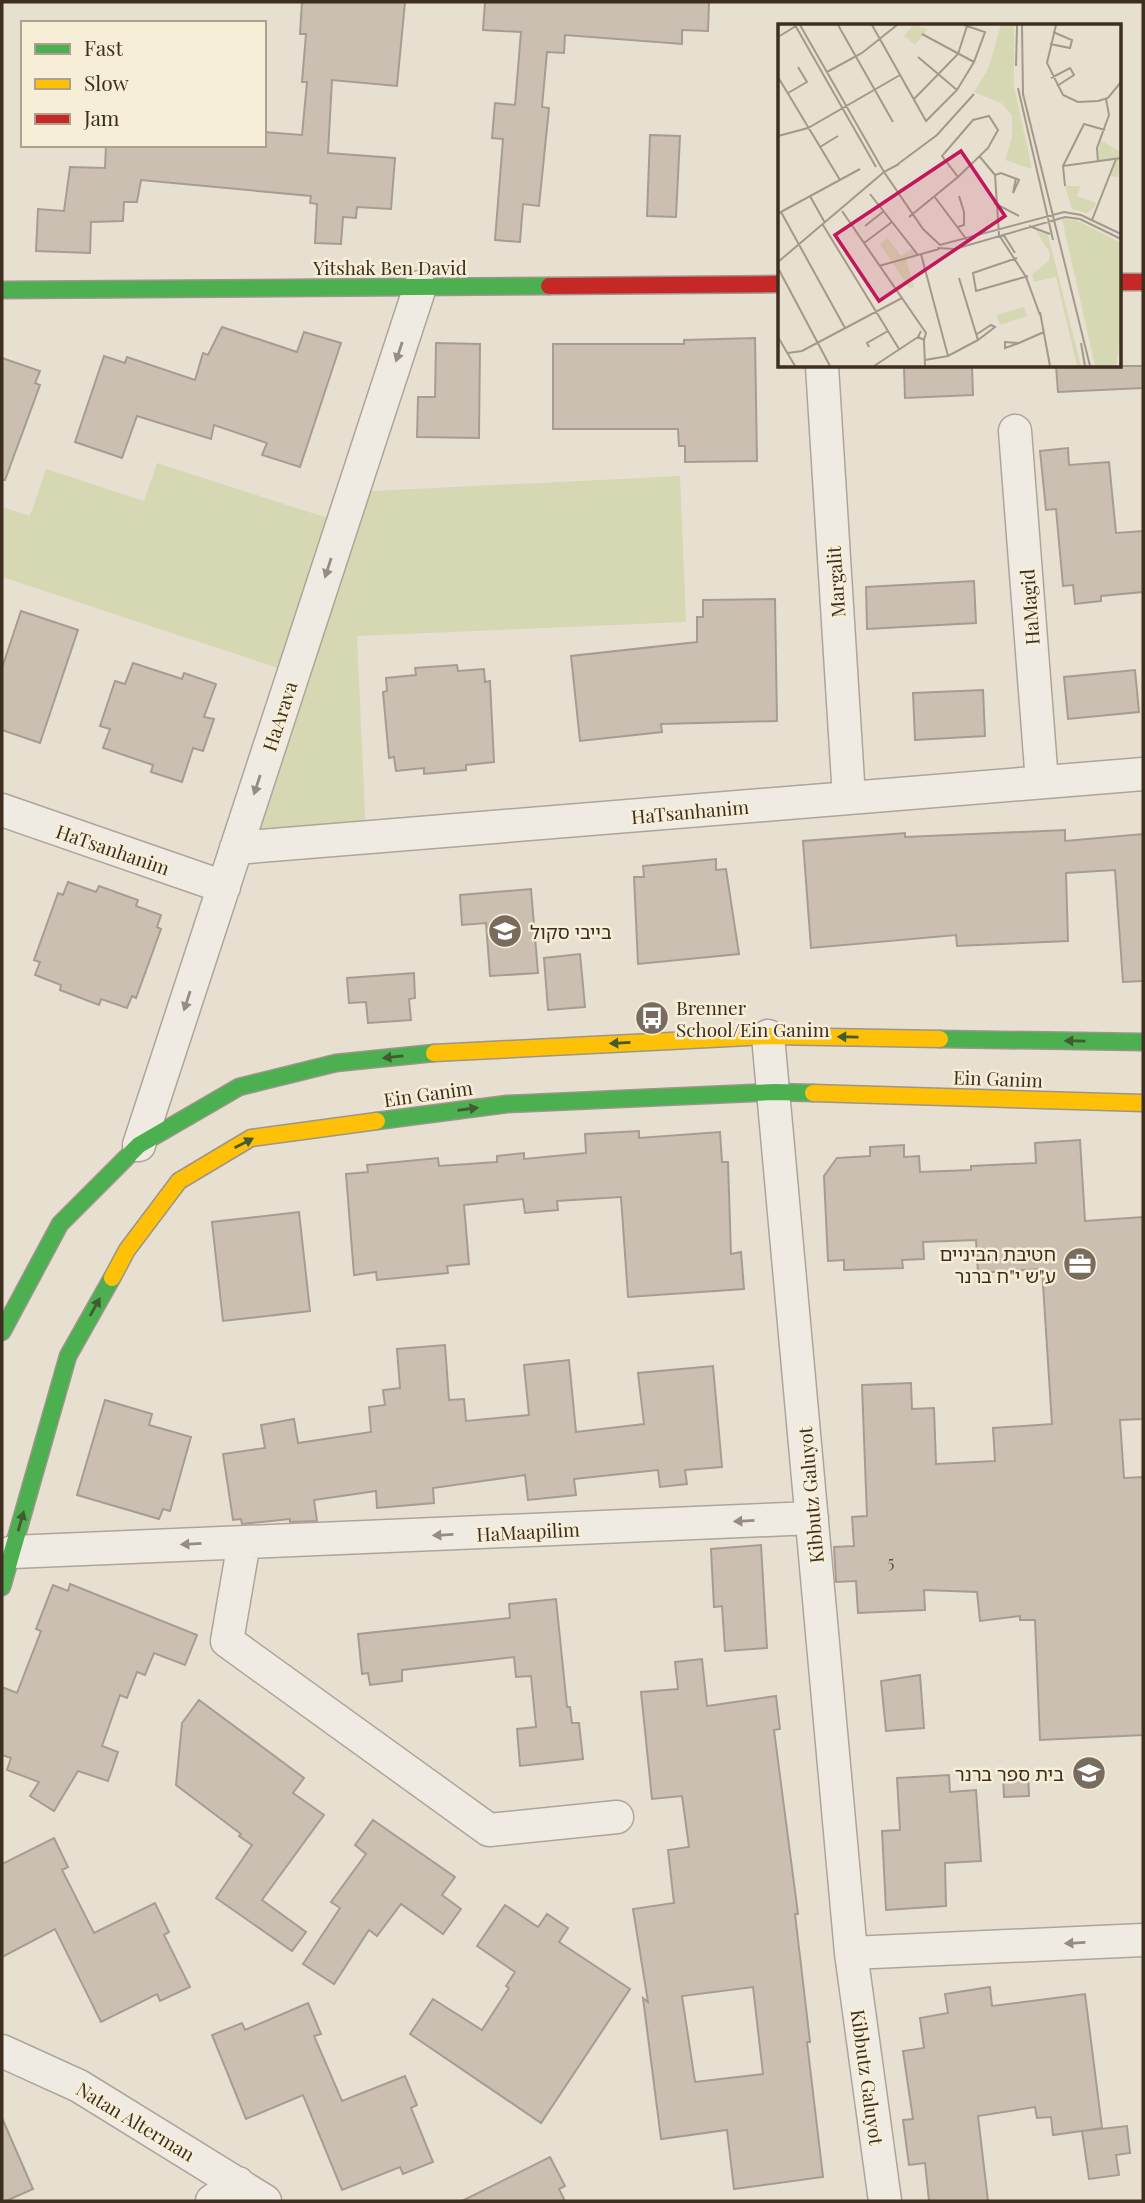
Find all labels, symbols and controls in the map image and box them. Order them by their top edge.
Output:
legend [21,21,266,147]
inset map [778,24,1120,368]
text: Fast [84,33,123,61]
text: Slow [84,68,129,96]
text: Jam [83,103,120,131]
street label: Yitshak Ben David [312,254,467,280]
one-way arrow [393,342,403,363]
street label: Margalit [820,545,850,619]
one-way arrow [322,558,332,579]
street label: HaMagid [1013,568,1045,646]
street label: HaArava [255,677,303,754]
one-way arrow [251,774,262,795]
street label: HaTsanhanim [630,793,750,829]
street label: HaTsanhanim [53,817,173,881]
school or university icon: בייבי סקול [486,912,524,950]
place label: בייבי סקול [530,918,612,944]
one-way arrow [181,991,191,1012]
place label: Brenner School/Ein Ganim [676,994,830,1042]
bus stop icon: Brenner School/Ein Ganim [633,999,671,1037]
one-way arrow [836,1032,858,1043]
one-way arrow [1064,1035,1086,1046]
one-way arrow [609,1038,631,1049]
one-way arrow [382,1052,404,1063]
street label: Ein Ganim [953,1063,1043,1093]
street label: Ein Ganim [382,1074,474,1112]
one-way arrow [457,1103,479,1114]
one-way arrow [234,1137,254,1149]
place label: חטיבת הביניים ע"ש י"ח ברנר [939,1240,1056,1288]
office icon: חטיבת הביניים ע"ש י"ח ברנר [1061,1245,1099,1283]
one-way arrow [89,1298,101,1317]
street label: Kibbutz Galuyot [791,1426,829,1564]
one-way arrow [17,1511,27,1532]
street label: HaMaapilim [476,1515,581,1547]
one-way arrow [732,1516,754,1527]
one-way arrow [432,1530,454,1541]
one-way arrow [180,1539,202,1550]
house number: 5 [888,1551,894,1572]
school or university icon: בית ספר ברנר [1070,1754,1108,1792]
place label: בית ספר ברנר [955,1760,1064,1786]
one-way arrow [1064,1938,1086,1949]
street label: Kibbutz Galuyot [846,2008,890,2147]
street label: Natan Alterman [72,2075,201,2167]

